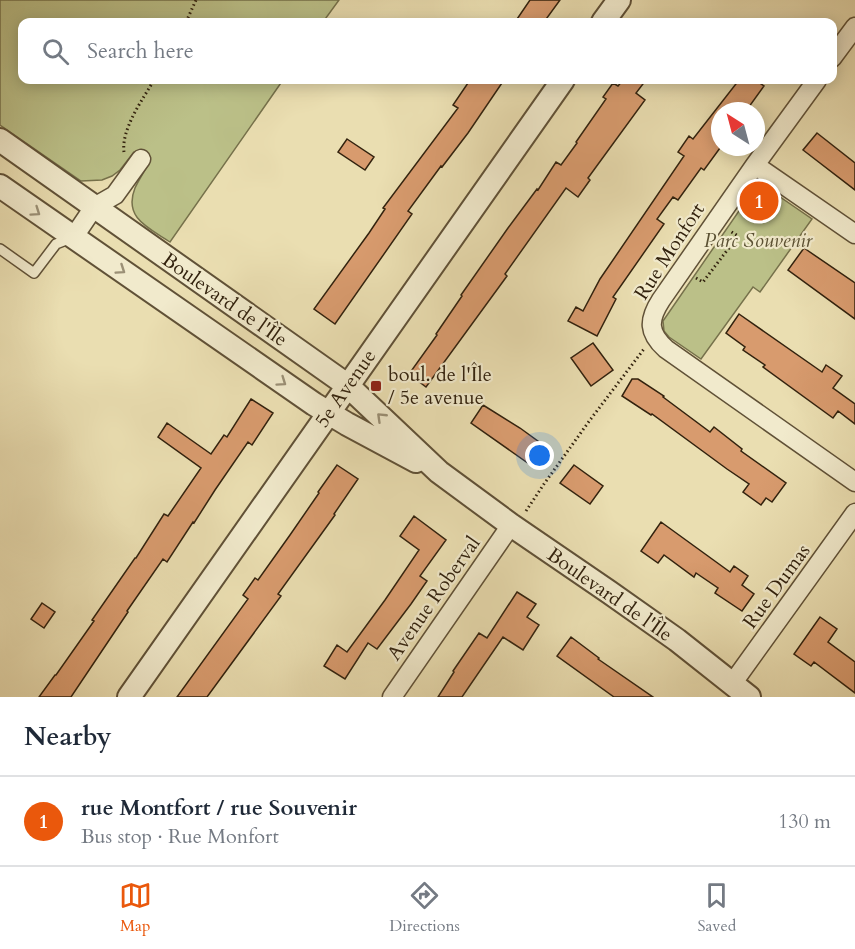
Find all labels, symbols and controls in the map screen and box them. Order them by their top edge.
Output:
search box [18,18,837,84]
icon: search [39,35,72,68]
text: Search here [87,36,194,66]
north arrow [711,102,765,156]
pin: 1 [740,178,778,224]
street label: Rue Monfort [628,197,711,305]
one-way arrow [30,205,41,216]
park label: Parc Souvenir [704,227,814,254]
street label: Boulevard de l'Île [157,246,293,353]
one-way arrow [115,263,126,274]
street label: 5e Avenue [309,344,382,433]
place label: boul. de l'Île / 5e avenue [388,361,492,411]
one-way arrow [275,375,286,386]
marker: boul. de l'Île / 5e avenue [369,379,383,393]
one-way arrow [378,414,389,425]
your location [525,441,554,470]
street label: Avenue Roberval [381,531,486,666]
street label: Rue Dumas [736,538,816,634]
street label: Boulevard de l'Île [542,541,678,648]
text: Nearby [24,719,112,754]
text: rue Montfort / rue Souvenir [81,793,357,823]
text: 1 [38,808,49,835]
text: 130 m [778,808,831,835]
text: Bus stop · Rue Monfort [81,823,279,850]
tab: Map [119,879,152,937]
tab: Directions [389,879,460,937]
tab: Saved [697,879,736,937]

